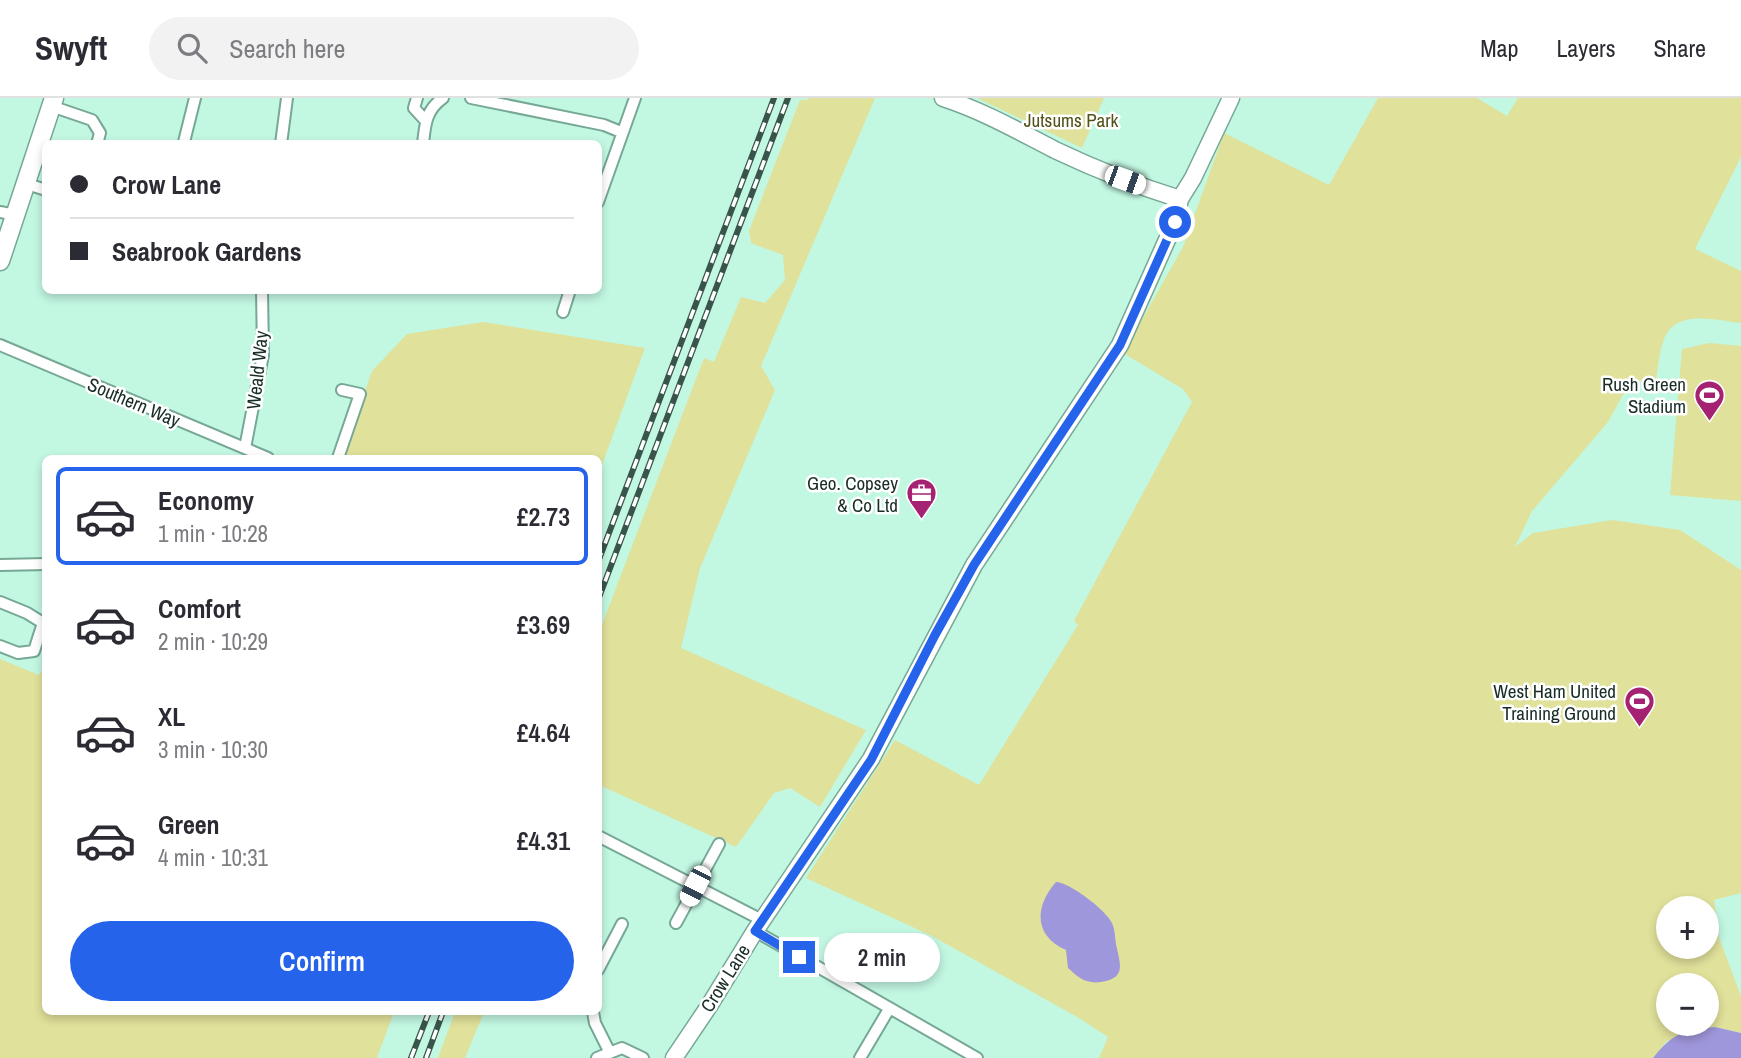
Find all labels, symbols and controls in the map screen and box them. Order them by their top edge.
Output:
search box [149,17,639,80]
text: Swyft [35,26,107,70]
icon: search [173,29,211,67]
text: Search here [229,31,345,66]
text: Map [1480,32,1518,64]
text: Layers [1556,32,1615,64]
text: Share [1653,32,1706,64]
park label: Jutsums Park [1024,107,1118,133]
car [1102,163,1149,197]
text: Crow Lane [112,167,221,202]
route start [1159,206,1191,238]
text: Seabrook Gardens [112,234,302,269]
street label: Weald Way [240,329,274,411]
street label: Southern Way [84,371,184,433]
place label: Rush Green Stadium [1602,371,1686,419]
sports icon: Rush Green Stadium [1692,378,1726,422]
place label: Geo. Copsey & Co Ltd [807,470,898,518]
office icon: Geo. Copsey & Co Ltd [904,477,938,521]
text: Economy [158,483,254,518]
icon: car [74,485,137,548]
text: £2.73 [517,499,570,534]
text: 1 min · 10:28 [158,518,268,549]
text: Comfort [158,591,241,626]
icon: car [74,593,137,656]
text: £3.69 [517,607,570,642]
text: 2 min · 10:29 [158,626,268,657]
place label: West Ham United Training Ground [1493,678,1616,726]
sports icon: West Ham United Training Ground [1622,685,1656,729]
text: XL [158,699,185,734]
icon: car [74,701,137,764]
text: £4.64 [517,715,570,750]
text: 3 min · 10:30 [158,734,268,765]
text: Green [158,807,220,842]
icon: car [74,809,137,872]
text: £4.31 [517,823,570,858]
text: 4 min · 10:31 [158,842,268,873]
car [677,863,714,909]
map controls [1656,896,1719,1036]
button: + [1656,896,1719,959]
button: Confirm [70,921,574,1001]
callout: 2 min [824,932,939,982]
street label: Crow Lane [694,939,756,1017]
route end [783,941,815,973]
text: 2 min [858,942,906,973]
button: − [1656,973,1719,1036]

